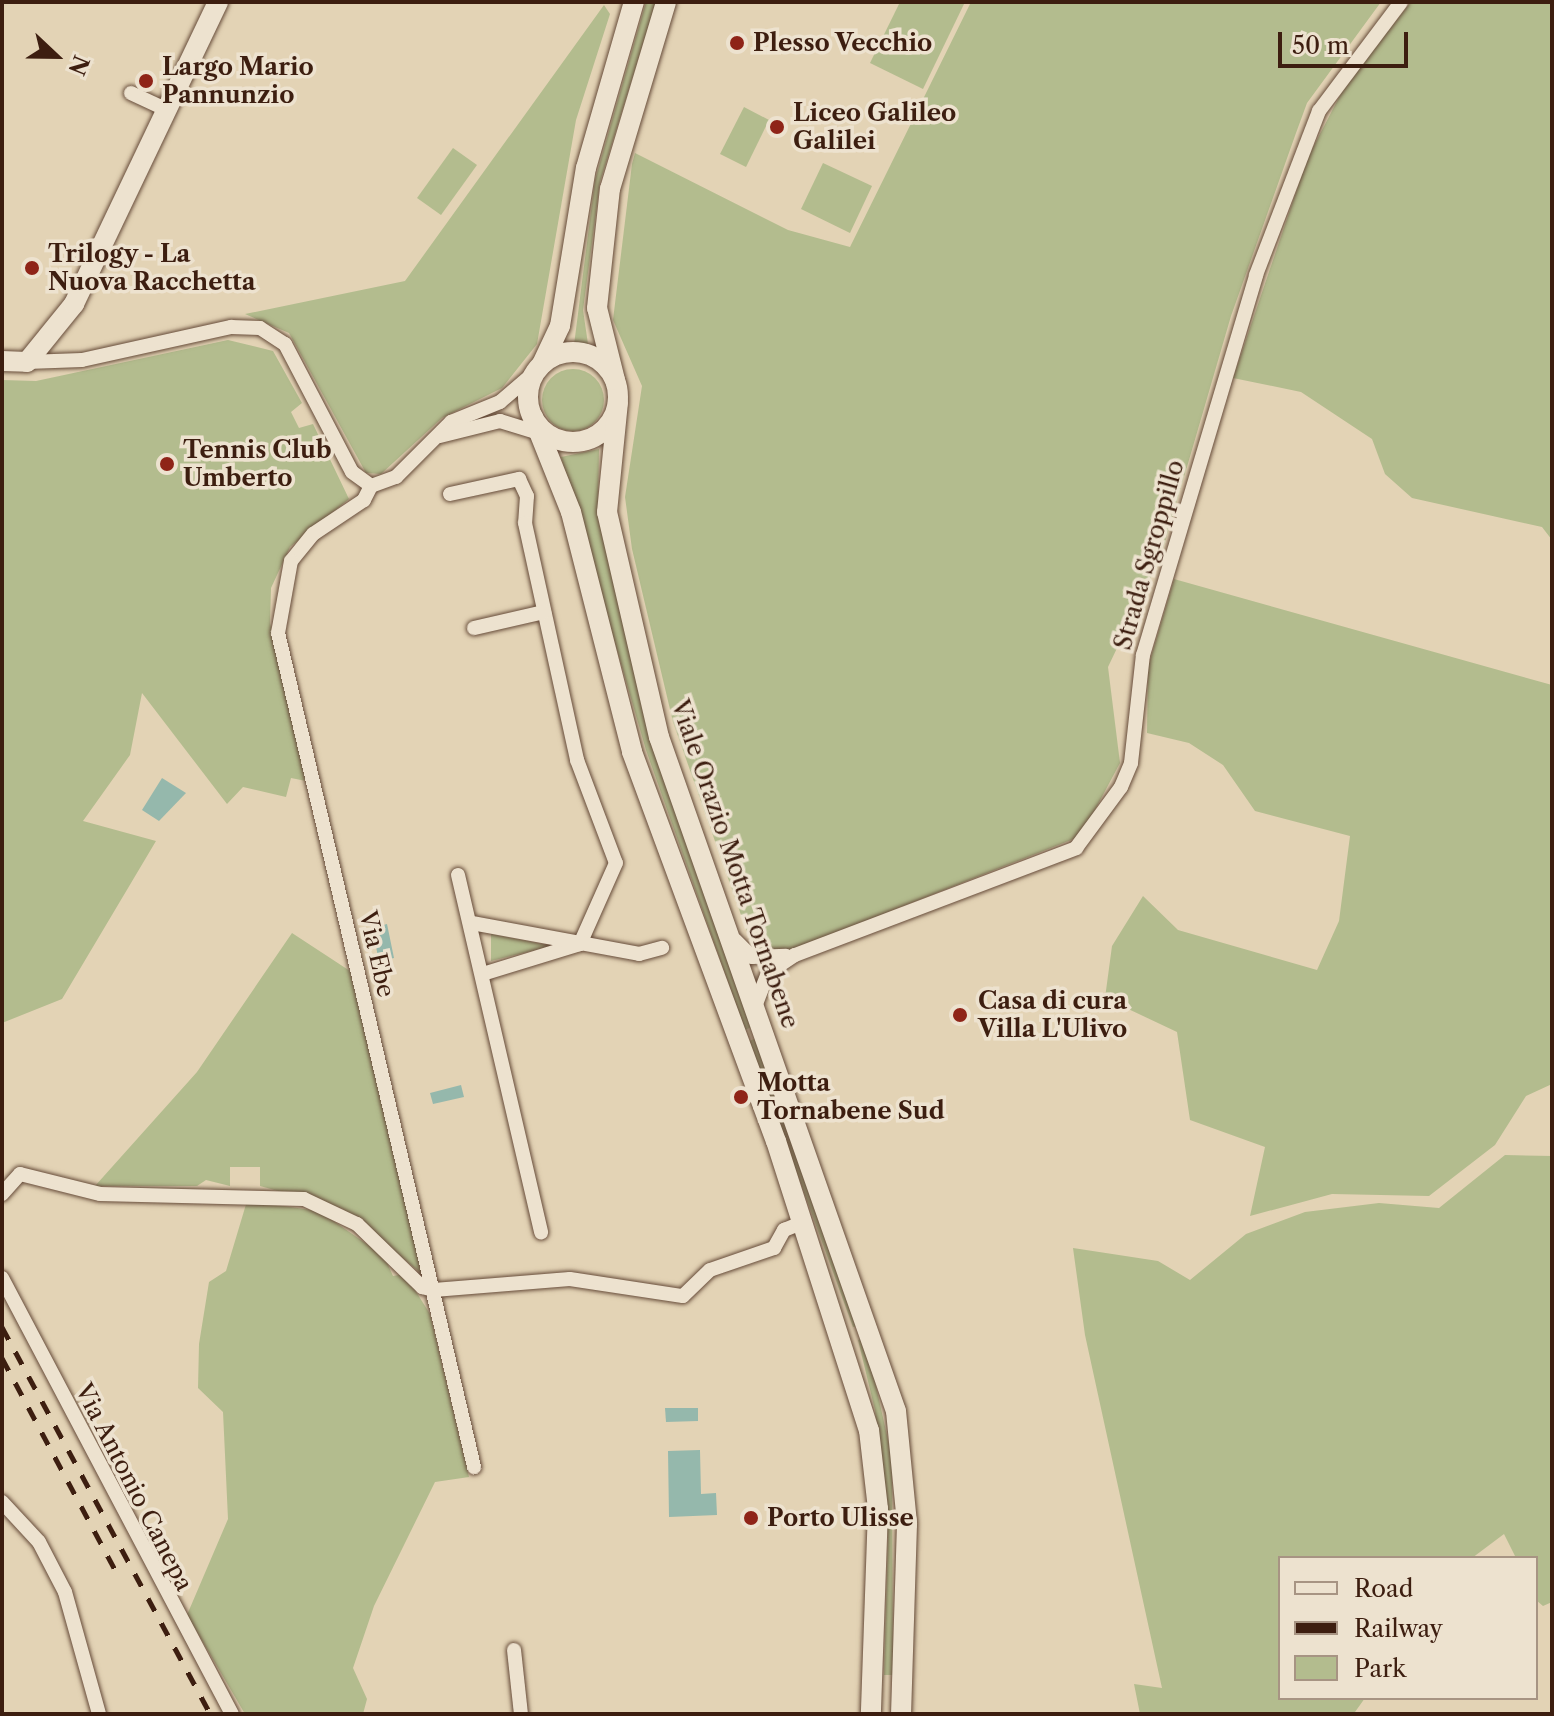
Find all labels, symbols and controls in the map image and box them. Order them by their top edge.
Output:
north arrow [16,16,96,96]
scale bar [1282,16,1412,66]
place label: Plesso Vecchio [753,29,933,57]
text: 50 m [1292,31,1349,60]
marker: Plesso Vecchio [728,34,746,52]
text: N [63,51,95,79]
place label: Largo Mario Pannunzio [162,53,314,109]
marker: Largo Mario Pannunzio [137,72,155,90]
place label: Liceo Galileo Galilei [793,99,956,155]
marker: Liceo Galileo Galilei [768,118,786,136]
place label: Trilogy - La Nuova Racchetta [48,240,256,296]
marker: Trilogy - La Nuova Racchetta [23,259,41,277]
place label: Tennis Club Umberto [183,436,332,492]
marker: Tennis Club Umberto [158,455,176,473]
street label: Strada Sgroppillo [1108,457,1190,653]
street label: Viale Orazio Motta Tornabene [665,695,805,1033]
street label: Via Ebe [353,908,401,1000]
place label: Casa di cura Villa L'Ulivo [978,987,1127,1043]
marker: Casa di cura Villa L'Ulivo [949,1004,971,1026]
place label: Motta Tornabene Sud [757,1069,945,1125]
marker: Motta Tornabene Sud [732,1088,750,1106]
street label: Via Antonio Canepa [69,1378,199,1596]
place label: Porto Ulisse [767,1504,914,1532]
marker: Porto Ulisse [742,1509,760,1527]
legend [1278,1556,1538,1700]
text: Road [1354,1574,1413,1603]
text: Railway [1354,1614,1443,1643]
text: Park [1354,1654,1406,1683]

